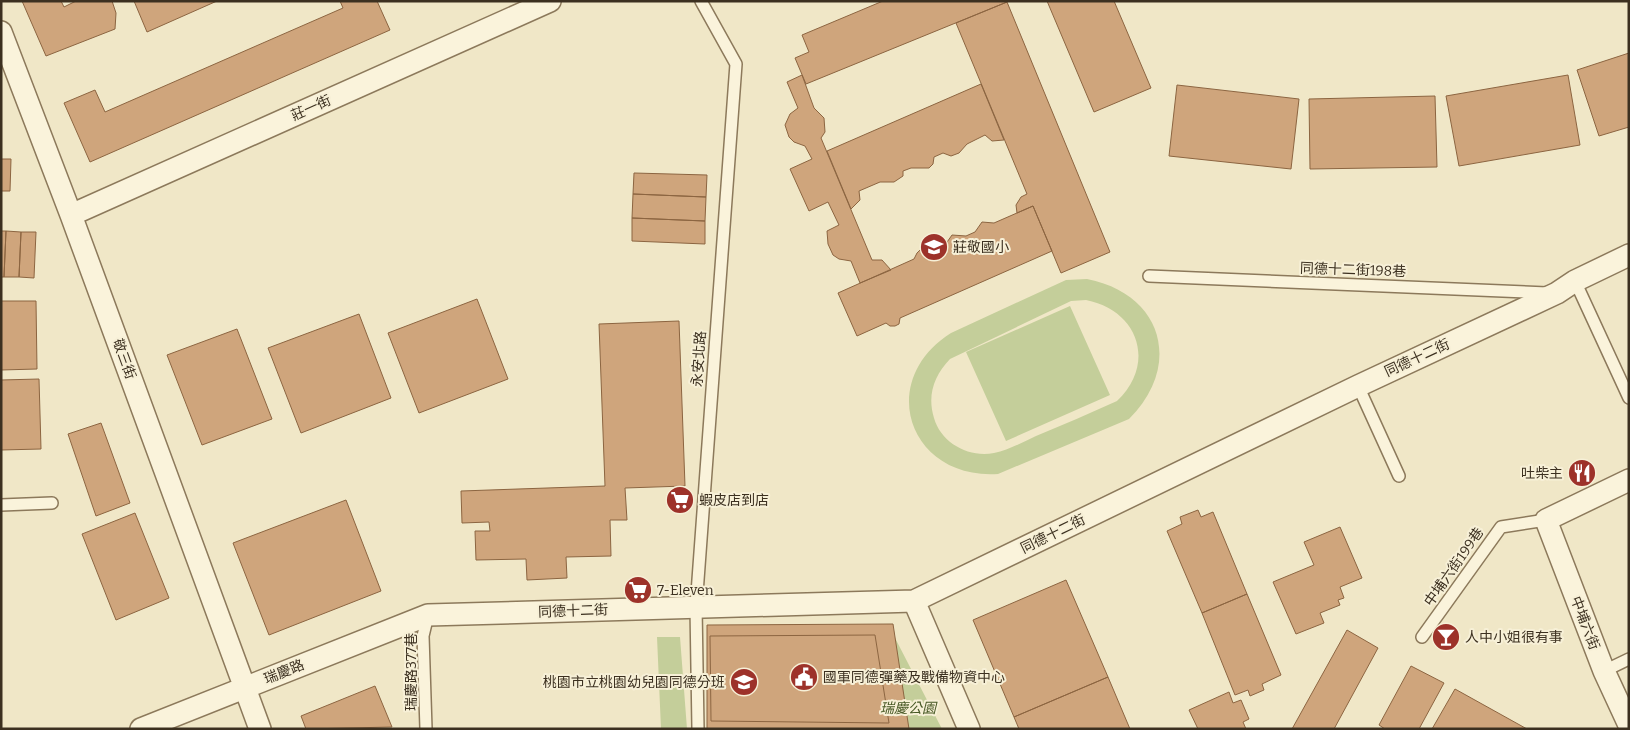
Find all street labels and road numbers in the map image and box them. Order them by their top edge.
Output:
street label: 莊一街 [288,92,334,124]
street label: 同德十二街198巷 [1300,260,1406,280]
street label: 永安北路 [689,330,709,388]
street label: 敬三街 [109,336,139,382]
street label: 同德十二街 [1382,336,1452,380]
street label: 同德十二街 [1018,511,1088,557]
street label: 中埔六街199巷 [1421,524,1487,610]
street label: 中埔六街 [1567,594,1603,652]
street label: 同德十二街 [538,601,608,621]
street label: 瑞慶路377巷 [403,633,420,711]
street label: 瑞慶路 [261,656,307,688]

